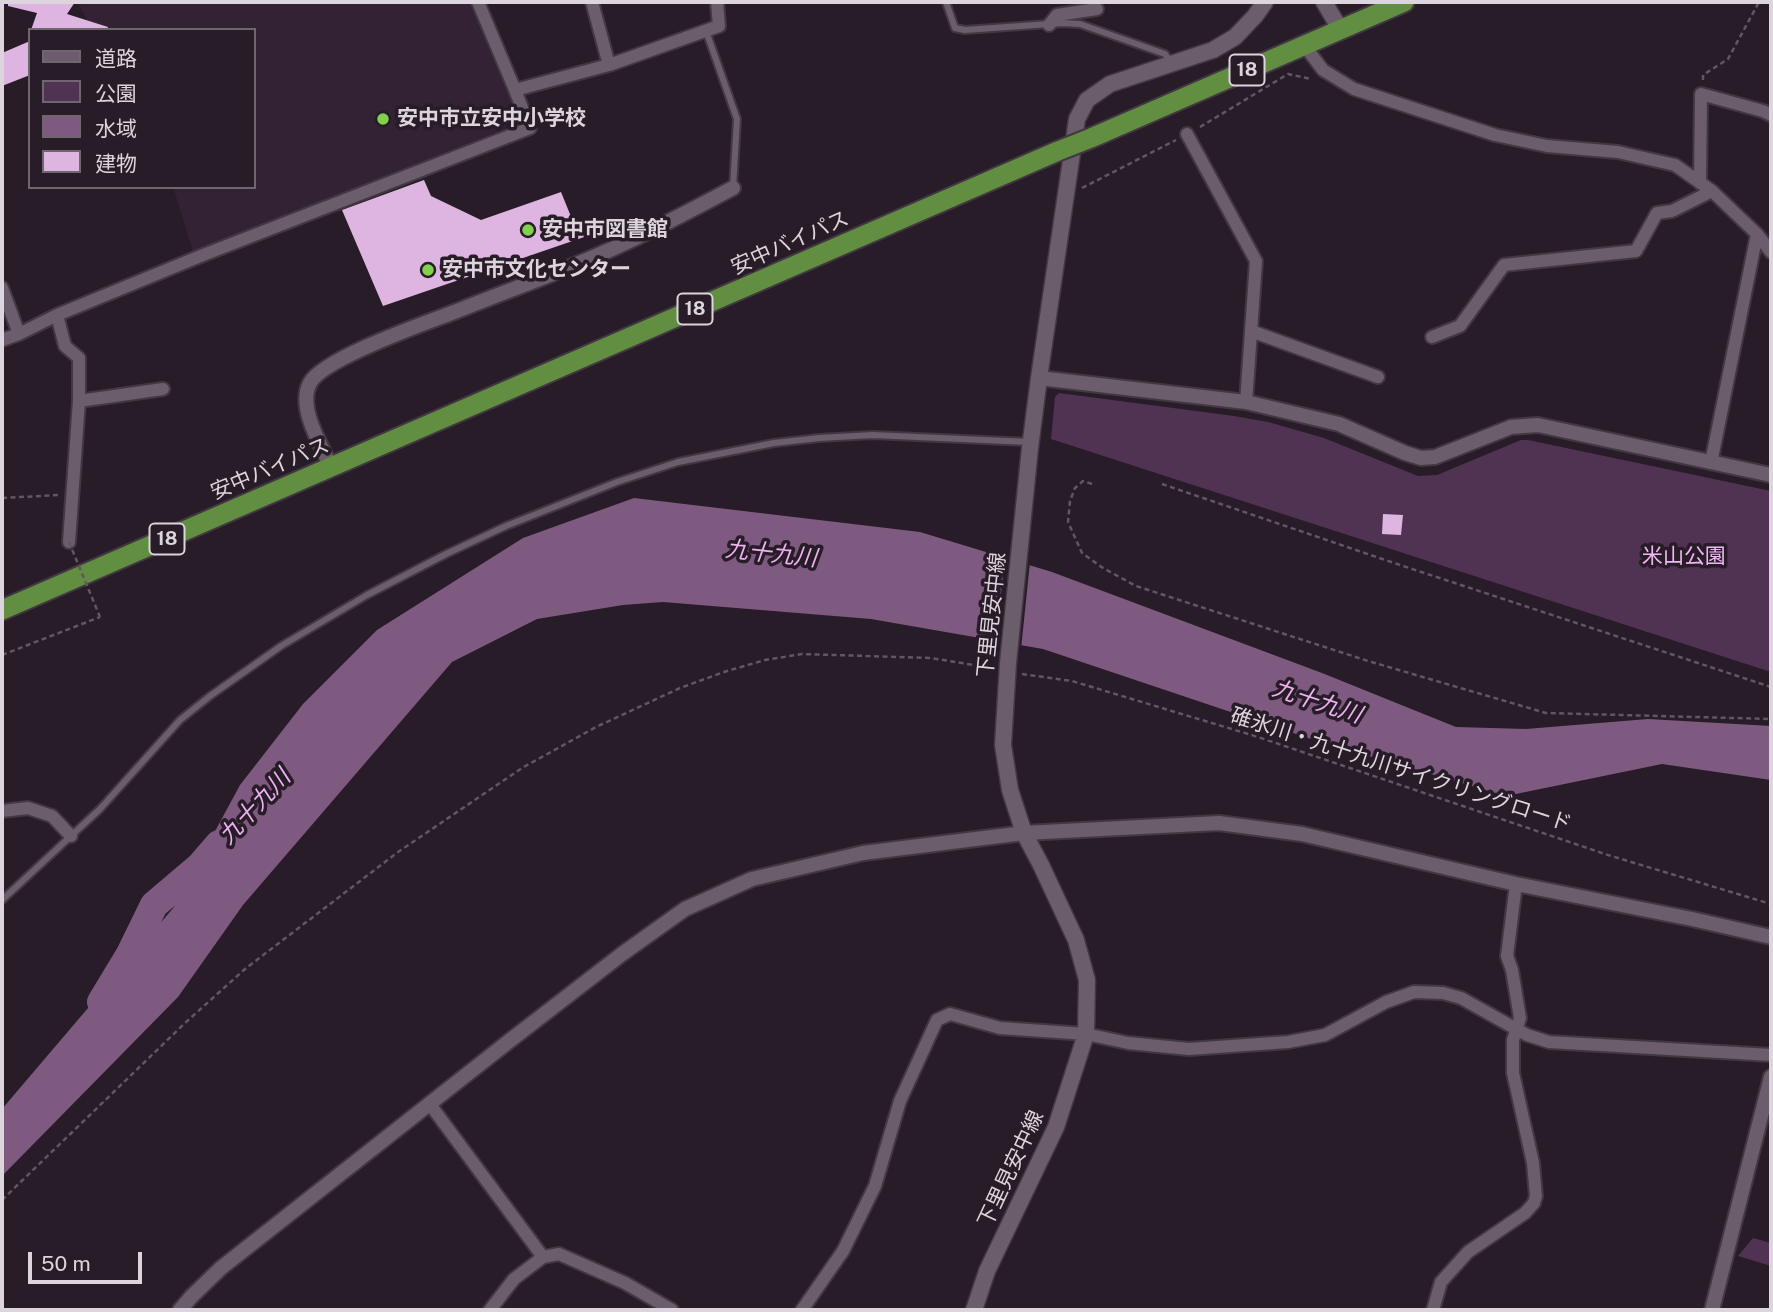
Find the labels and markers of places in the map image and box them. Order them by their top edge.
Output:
place label: 安中市立安中小学校 [397,106,586,132]
marker: 安中市立安中小学校 [375,111,391,127]
place label: 安中市図書館 [542,217,668,243]
marker: 安中市図書館 [520,222,536,238]
place label: 安中市文化センター [442,257,631,283]
marker: 安中市文化センター [420,262,436,278]

